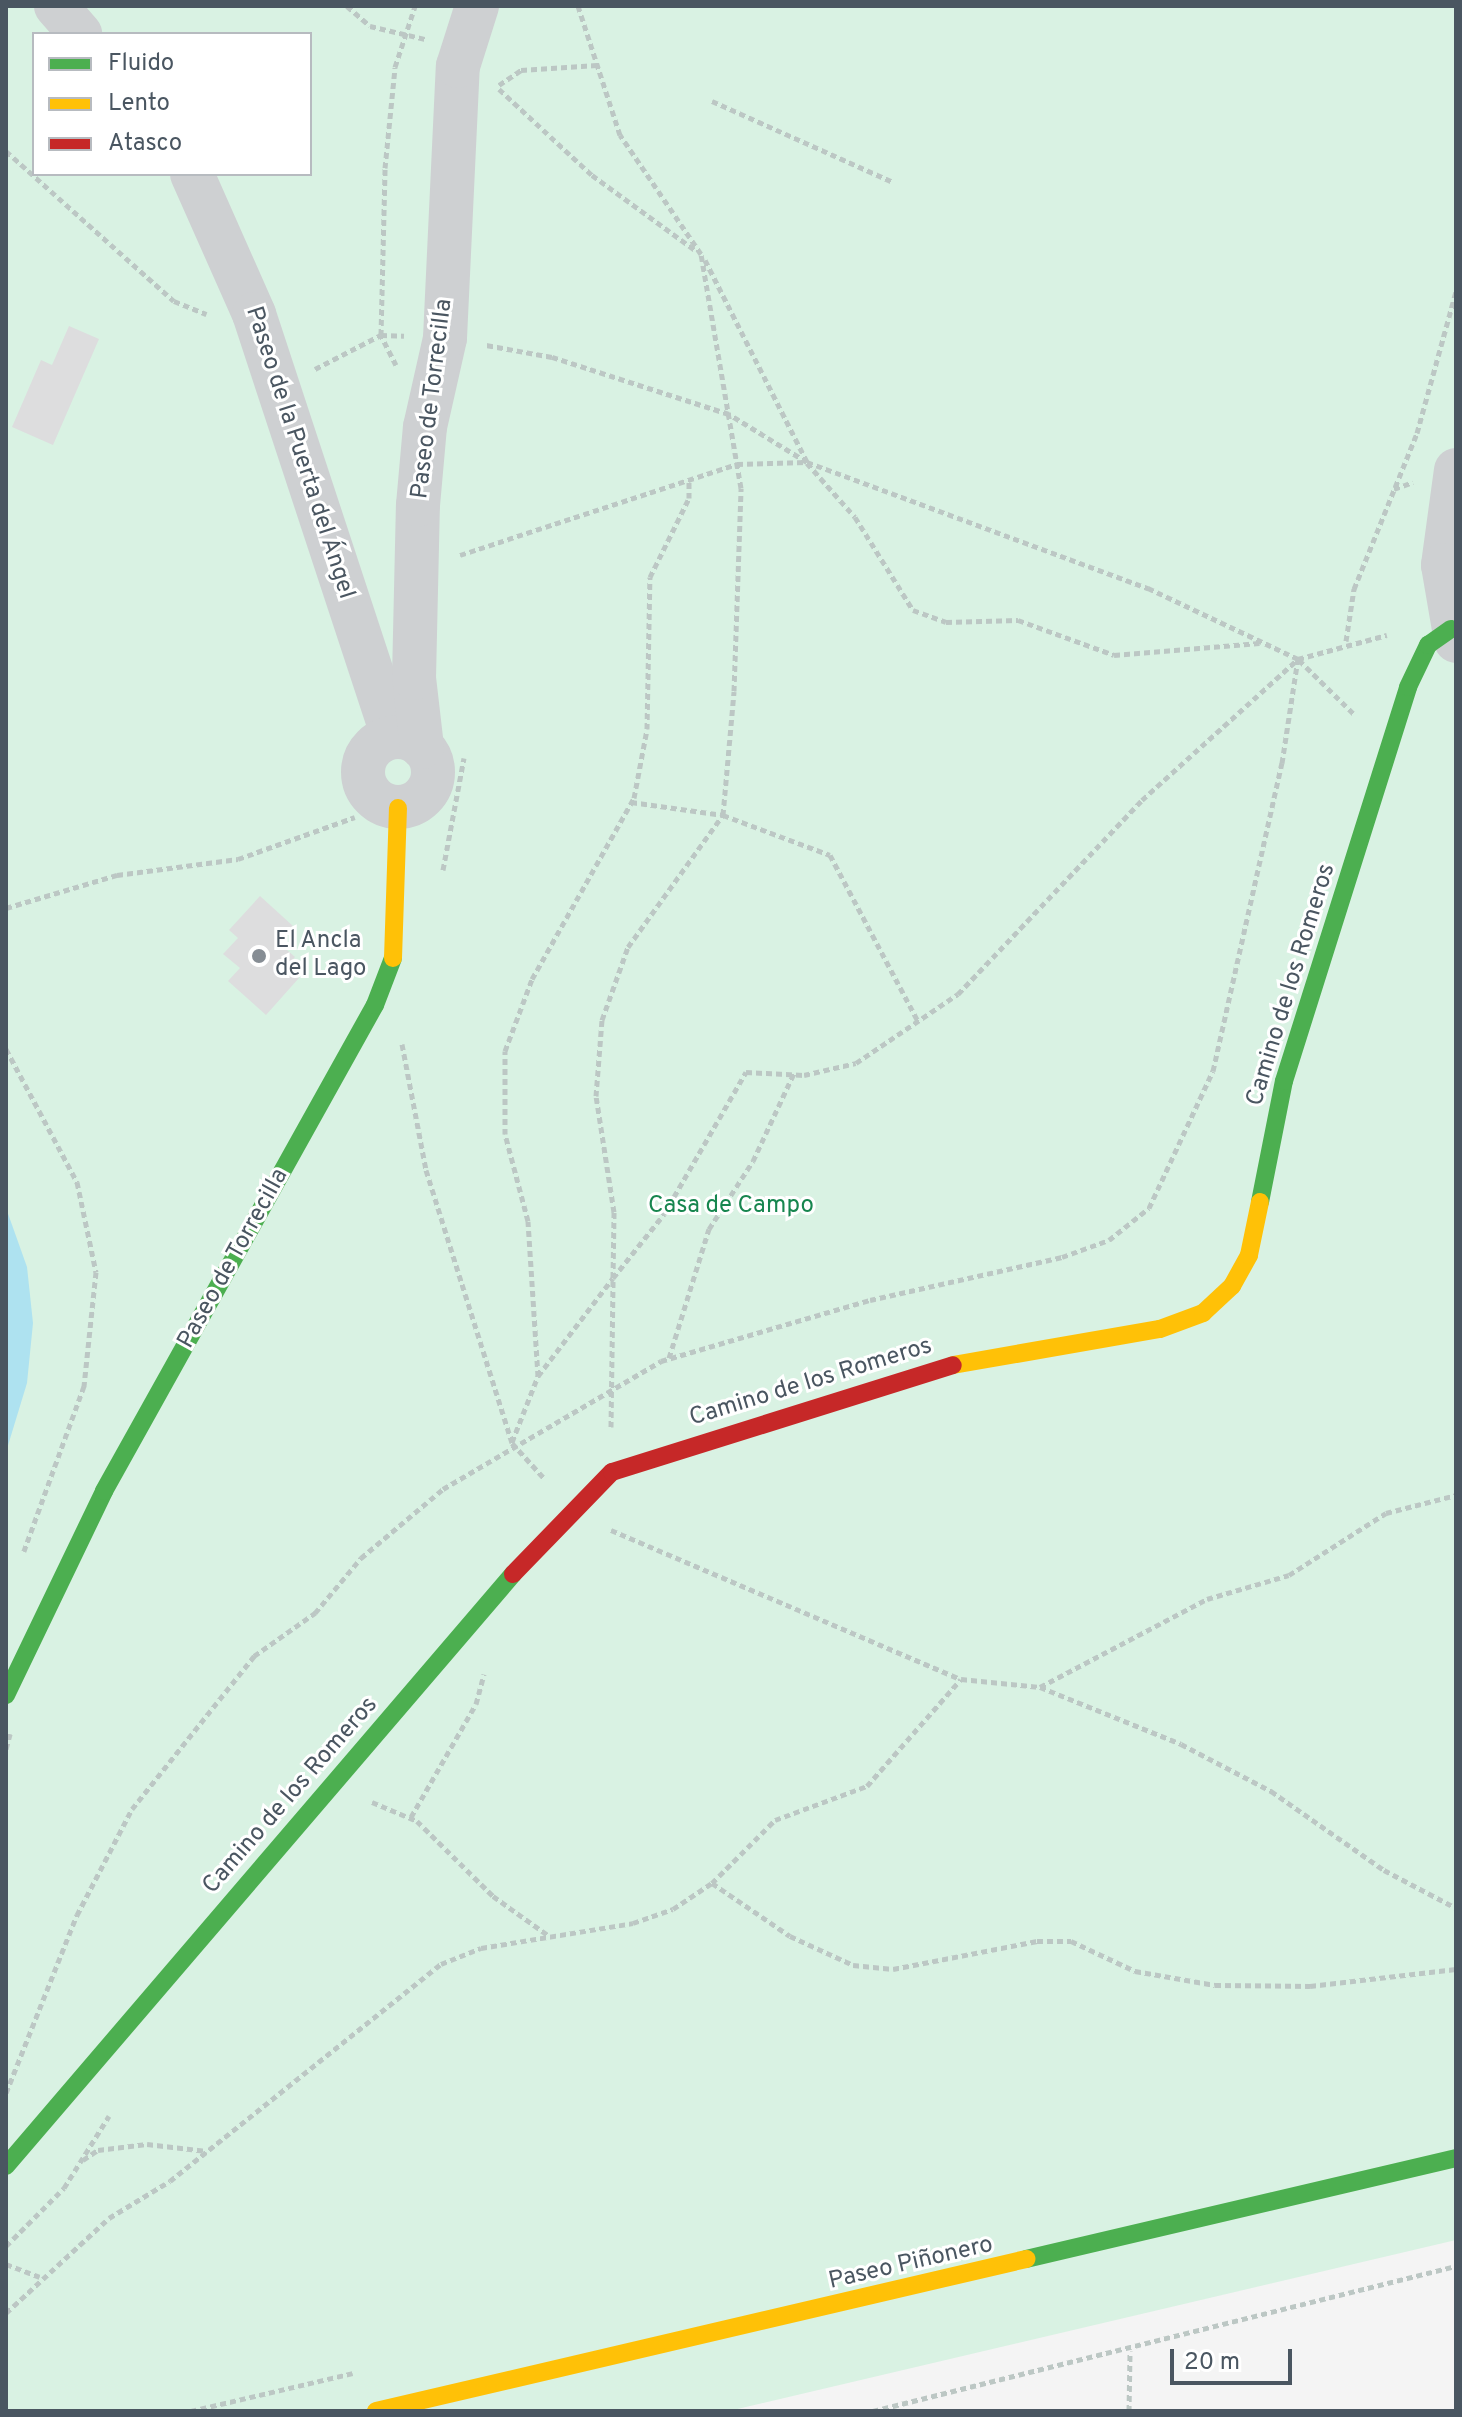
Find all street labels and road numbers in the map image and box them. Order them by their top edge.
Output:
street label: Paseo de Torrecilla [406,297,460,501]
street label: Paseo de la Puerta del Ángel [238,303,360,603]
street label: Camino de los Romeros [1241,860,1343,1110]
street label: Paseo de Torrecilla [172,1164,296,1354]
street label: Camino de los Romeros [686,1332,936,1434]
street label: Camino de los Romeros [198,1692,384,1900]
street label: Paseo Piñonero [826,2231,996,2297]

